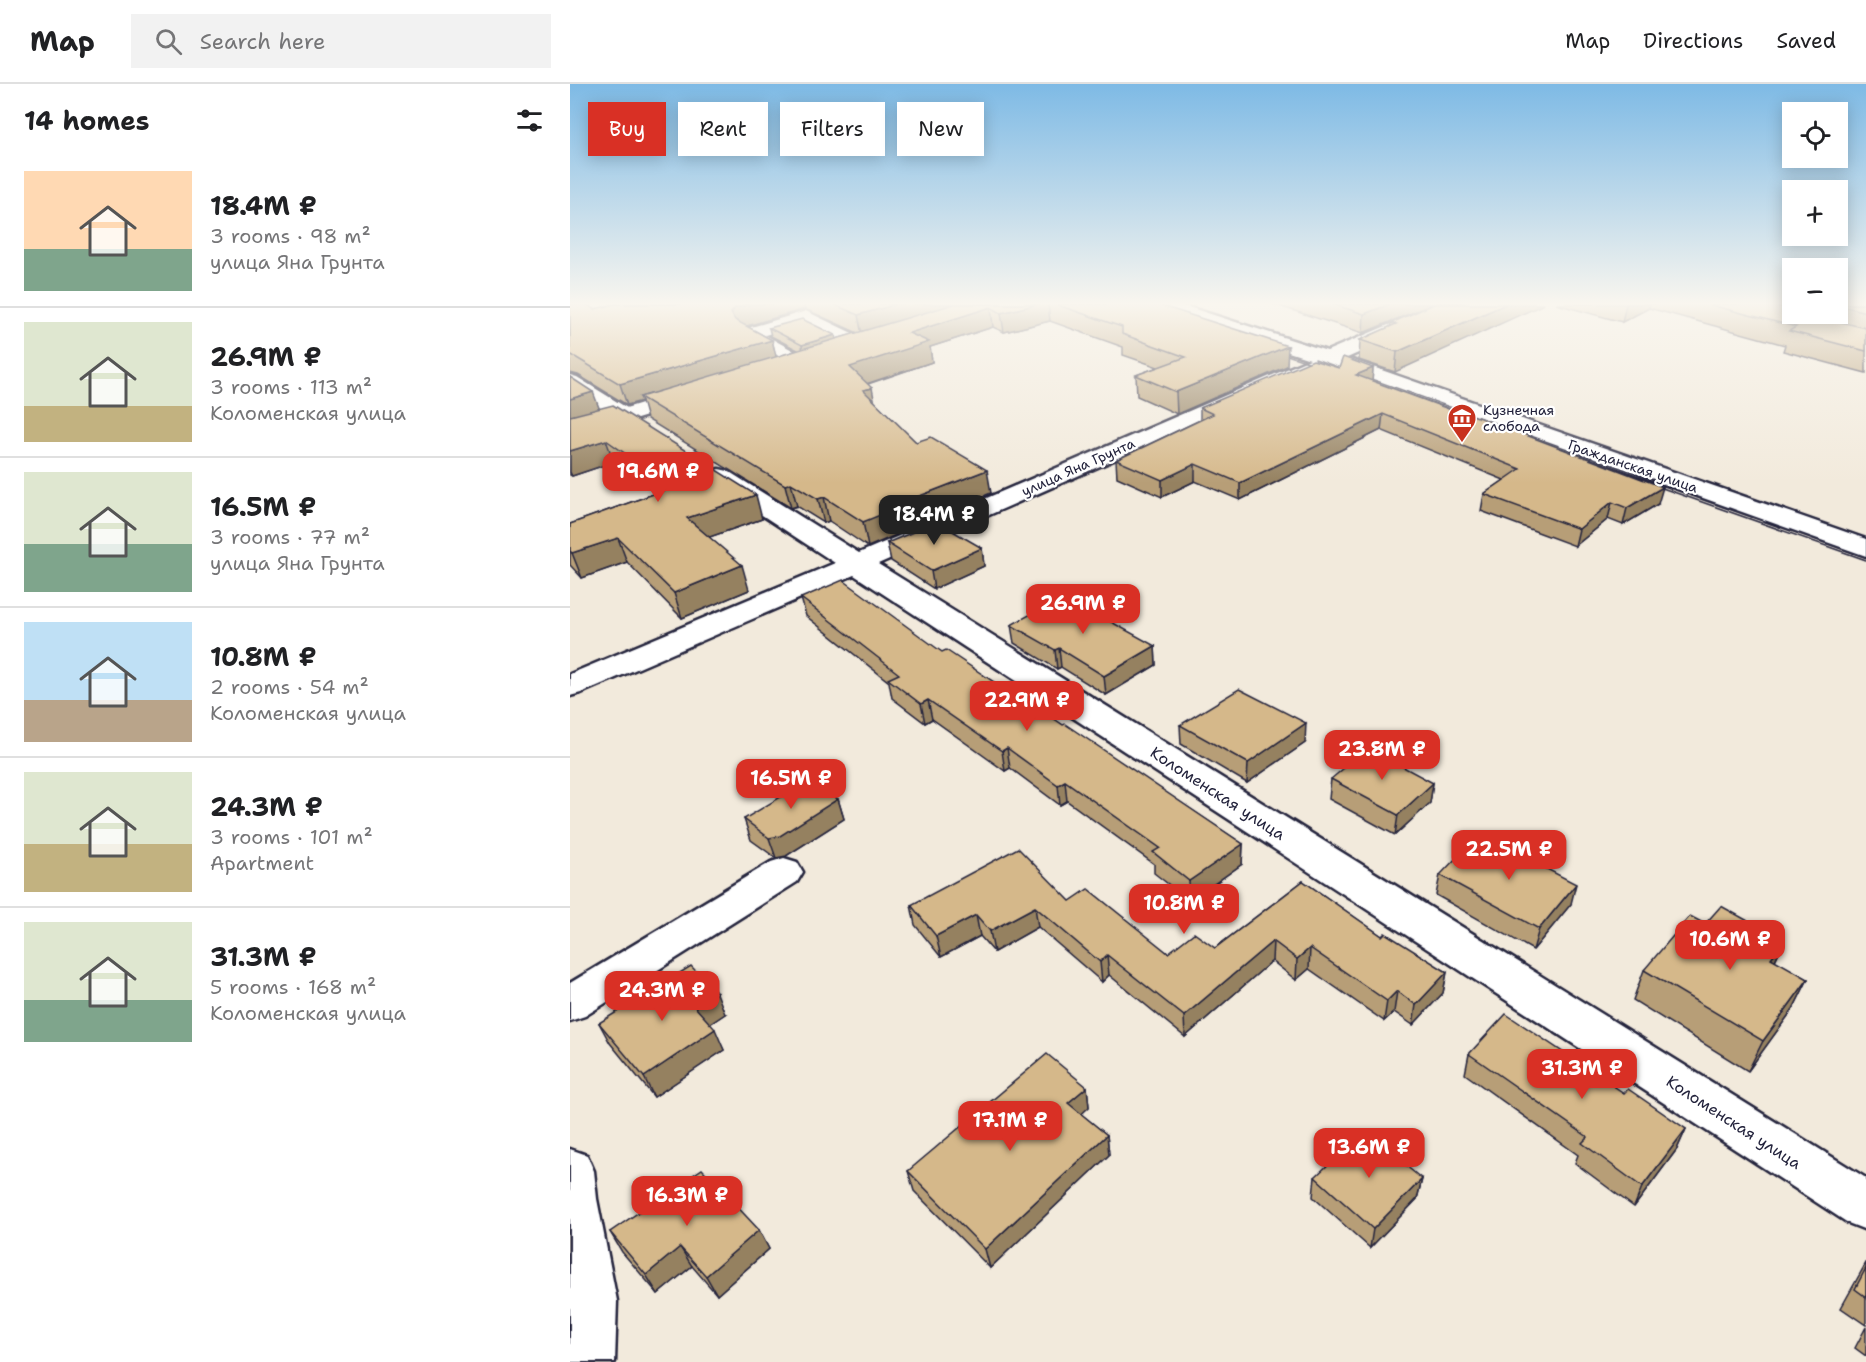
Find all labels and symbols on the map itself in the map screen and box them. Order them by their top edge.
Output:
place label: Кузнечная слобода [1483,401,1554,435]
museum icon: Кузнечная слобода [1446,402,1478,444]
street label: улица Яна Грунта [1018,434,1138,500]
street label: Гражданская улица [1566,435,1701,497]
pin: 19.6M ₽ [603,452,713,503]
pin: 18.4M ₽ [879,495,989,546]
pin: 26.9M ₽ [1028,584,1138,635]
pin: 22.9M ₽ [972,681,1082,732]
pin: 23.8M ₽ [1327,730,1437,781]
street label: Коломенская улица [1146,742,1289,845]
pin: 16.5M ₽ [736,759,846,810]
pin: 22.5M ₽ [1454,830,1564,881]
pin: 10.8M ₽ [1129,884,1239,935]
pin: 10.6M ₽ [1675,920,1785,971]
pin: 24.3M ₽ [607,971,717,1022]
pin: 31.3M ₽ [1527,1049,1637,1100]
street label: Коломенская улица [1662,1071,1805,1174]
pin: 17.1M ₽ [955,1101,1065,1152]
pin: 13.6M ₽ [1314,1128,1424,1179]
pin: 16.3M ₽ [632,1176,742,1227]

